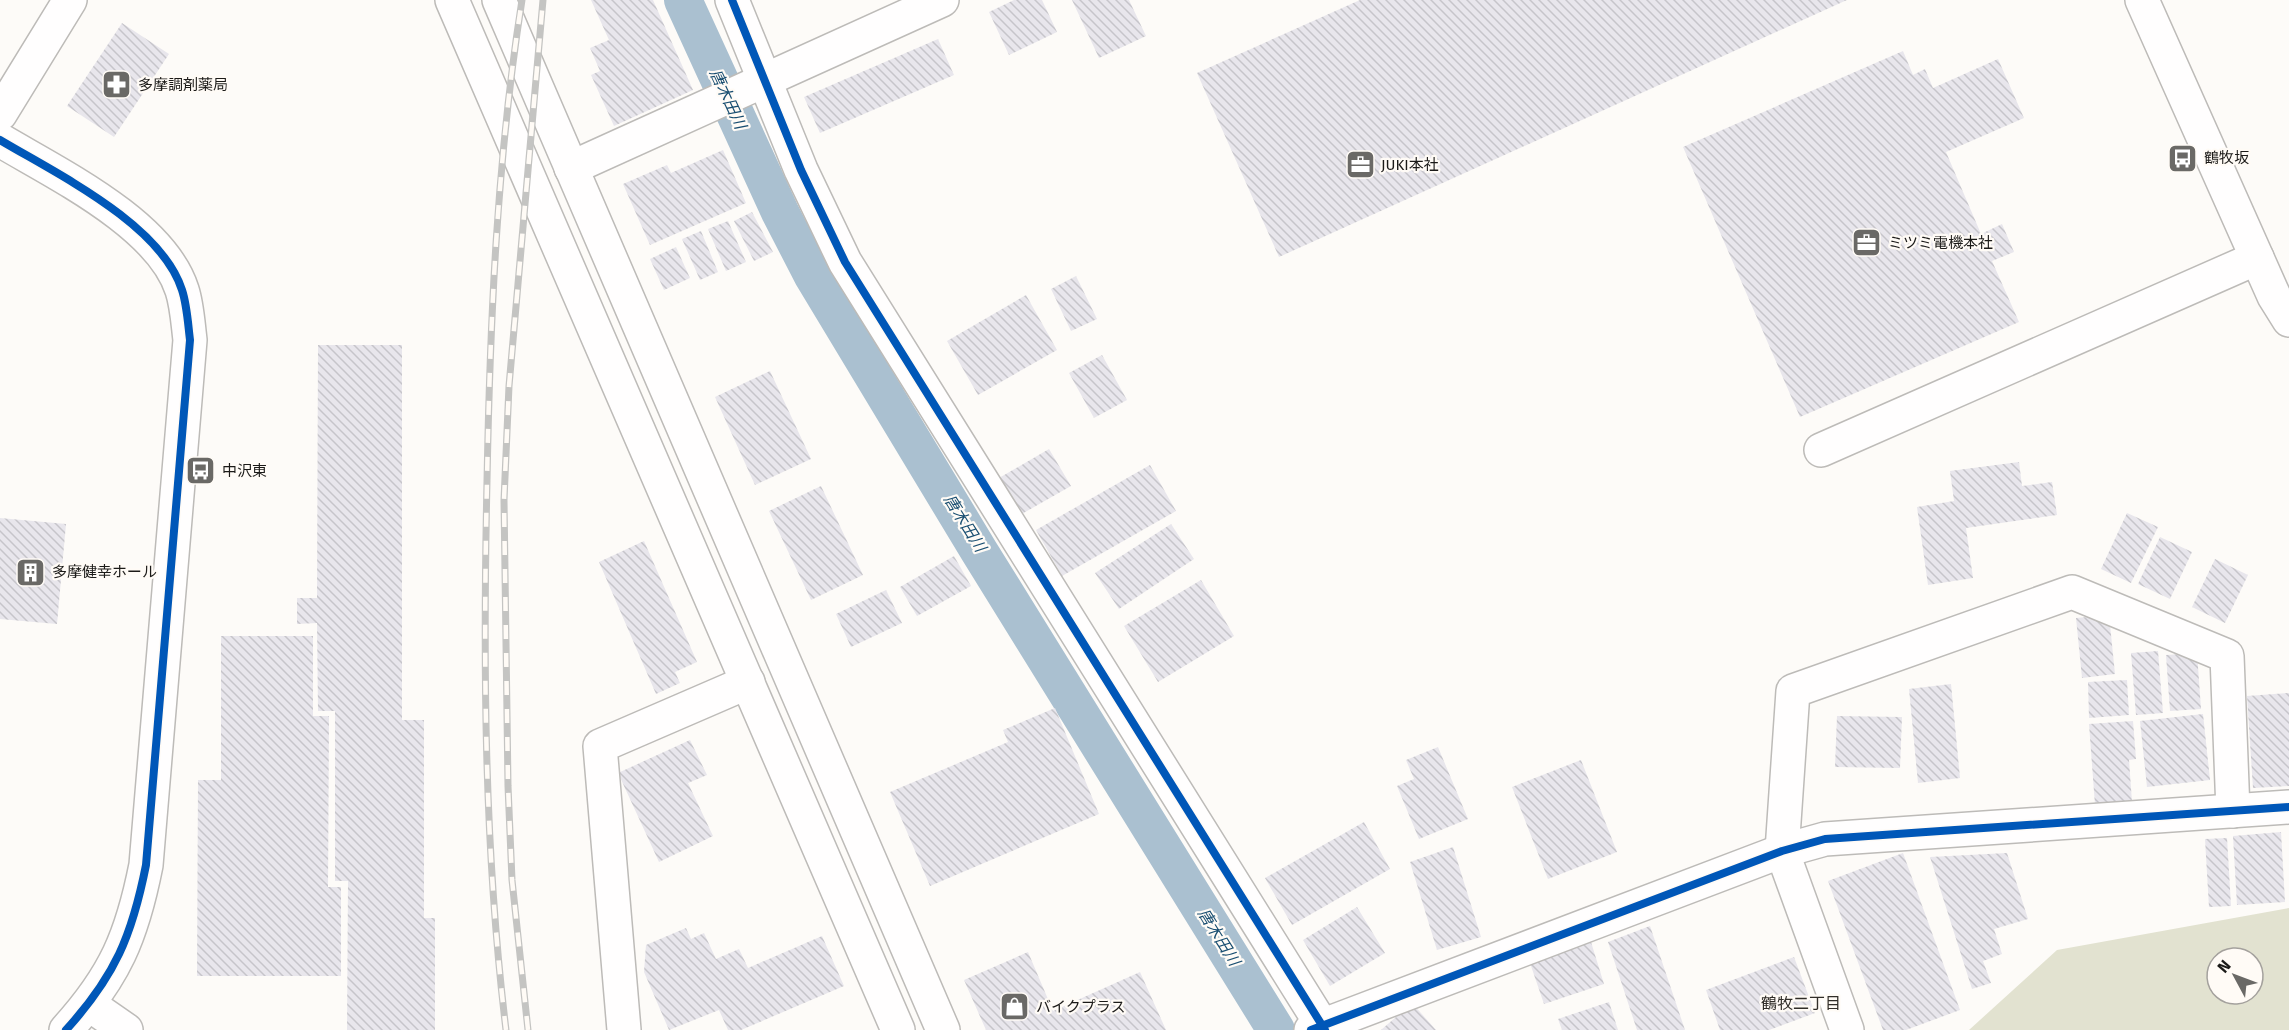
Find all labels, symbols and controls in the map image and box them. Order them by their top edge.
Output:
water label: 唐木田川 [706,66,751,134]
pharmacy icon: 多摩調剤薬局 [101,69,133,101]
place label: 多摩調剤薬局 [138,76,228,94]
bus stop icon: 鶴牧坂 [2167,142,2199,174]
office icon: JUKI本社 [1344,149,1376,181]
place label: 鶴牧坂 [2204,149,2249,167]
place label: JUKI本社 [1381,156,1439,174]
office icon: ミツミ電機本社 [1851,227,1883,259]
place label: ミツミ電機本社 [1888,234,1993,252]
bus stop icon: 中沢東 [185,455,217,487]
place label: 中沢東 [222,462,267,480]
water label: 唐木田川 [940,491,991,557]
building icon: 多摩健幸ホール [15,556,47,588]
place label: 多摩健幸ホール [52,563,157,581]
water label: 唐木田川 [1194,905,1245,971]
north arrow [2205,946,2265,1006]
text: N [2213,956,2235,977]
shop icon: バイクプラス [999,991,1031,1023]
district label: 鶴牧二丁目 [1761,994,1841,1013]
place label: バイクプラス [1036,998,1125,1016]

